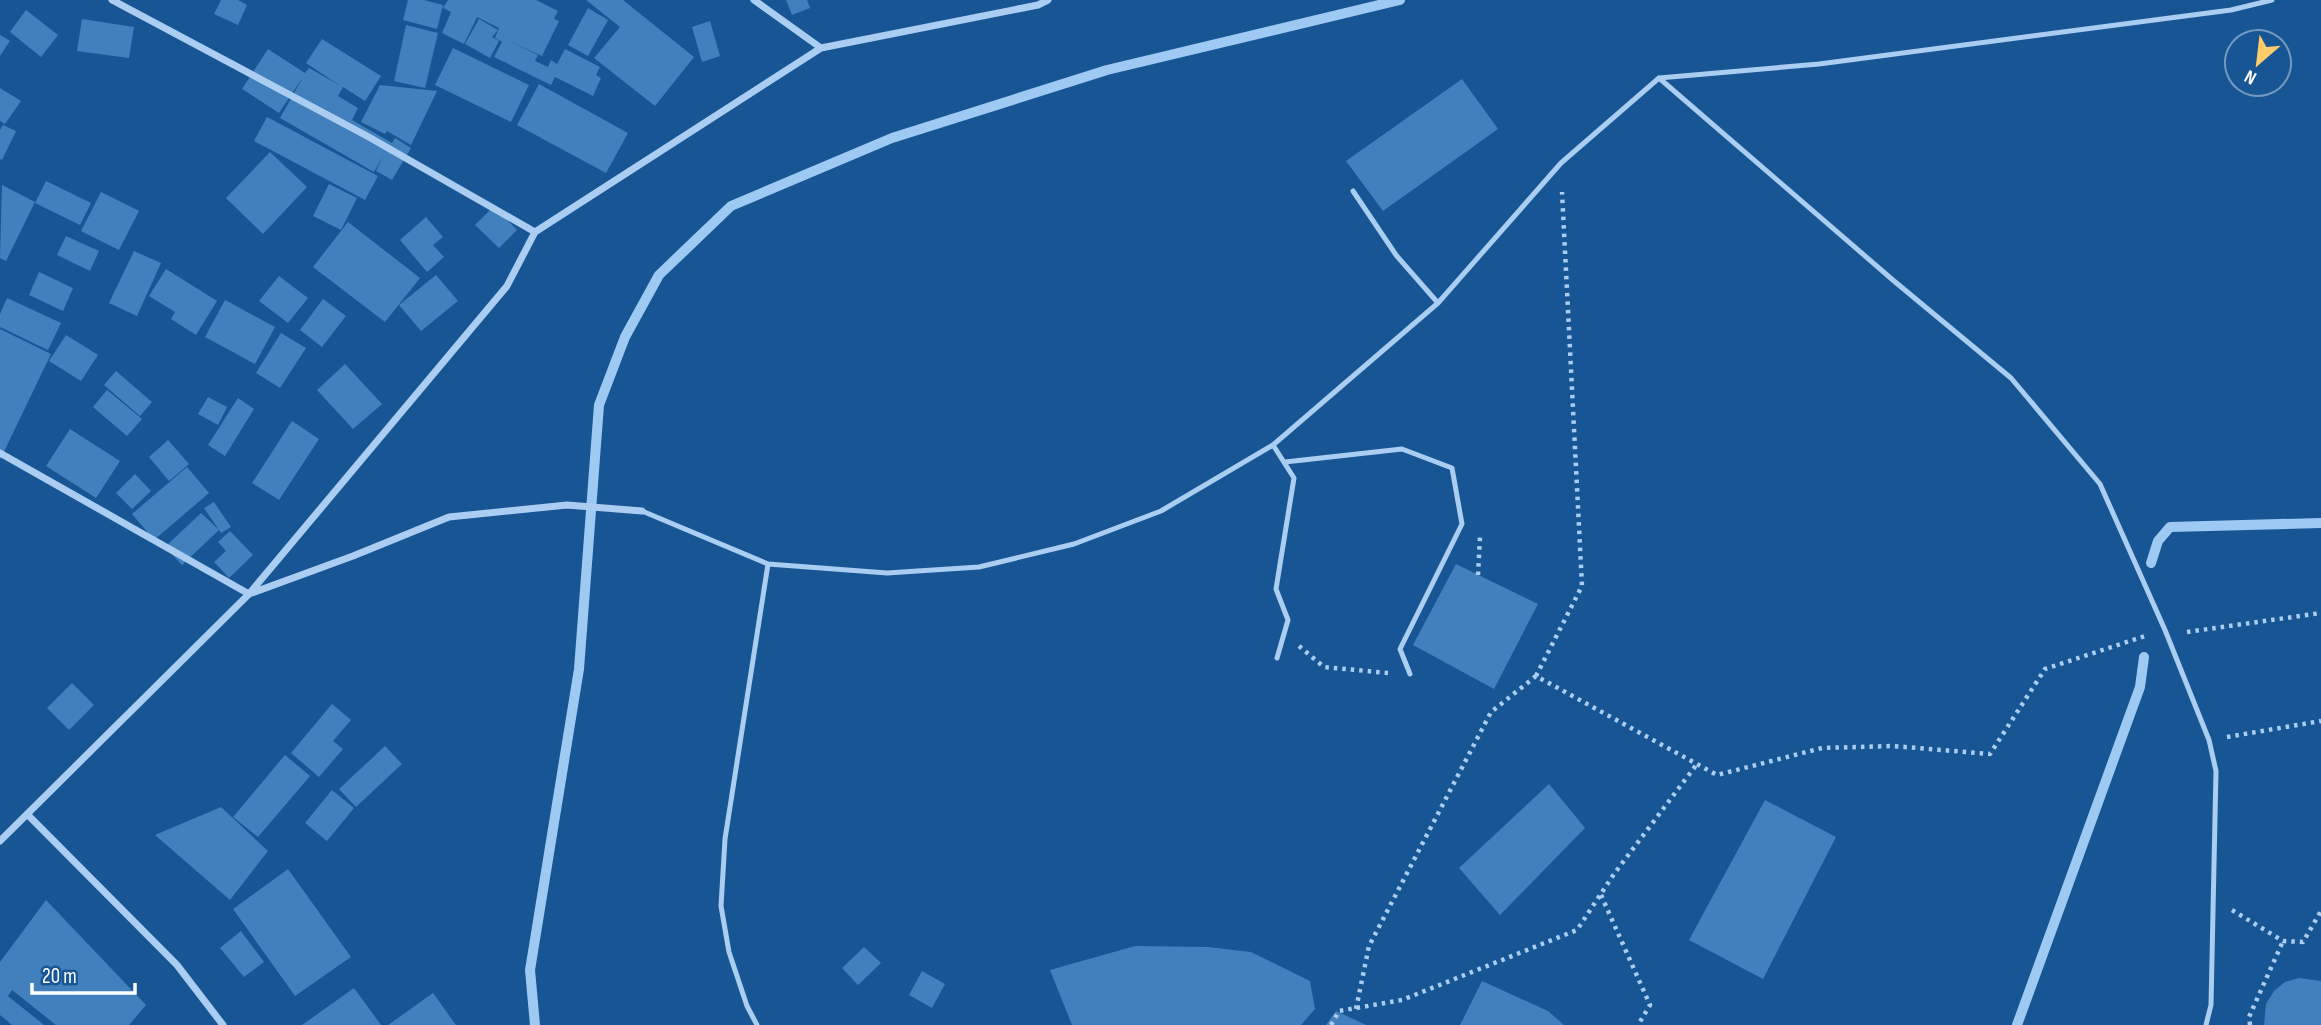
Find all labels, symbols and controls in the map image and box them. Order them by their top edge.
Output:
north arrow [2223,28,2293,98]
text: N [2241,64,2261,89]
scale bar [32,951,135,995]
text: 20 m [42,964,77,989]

